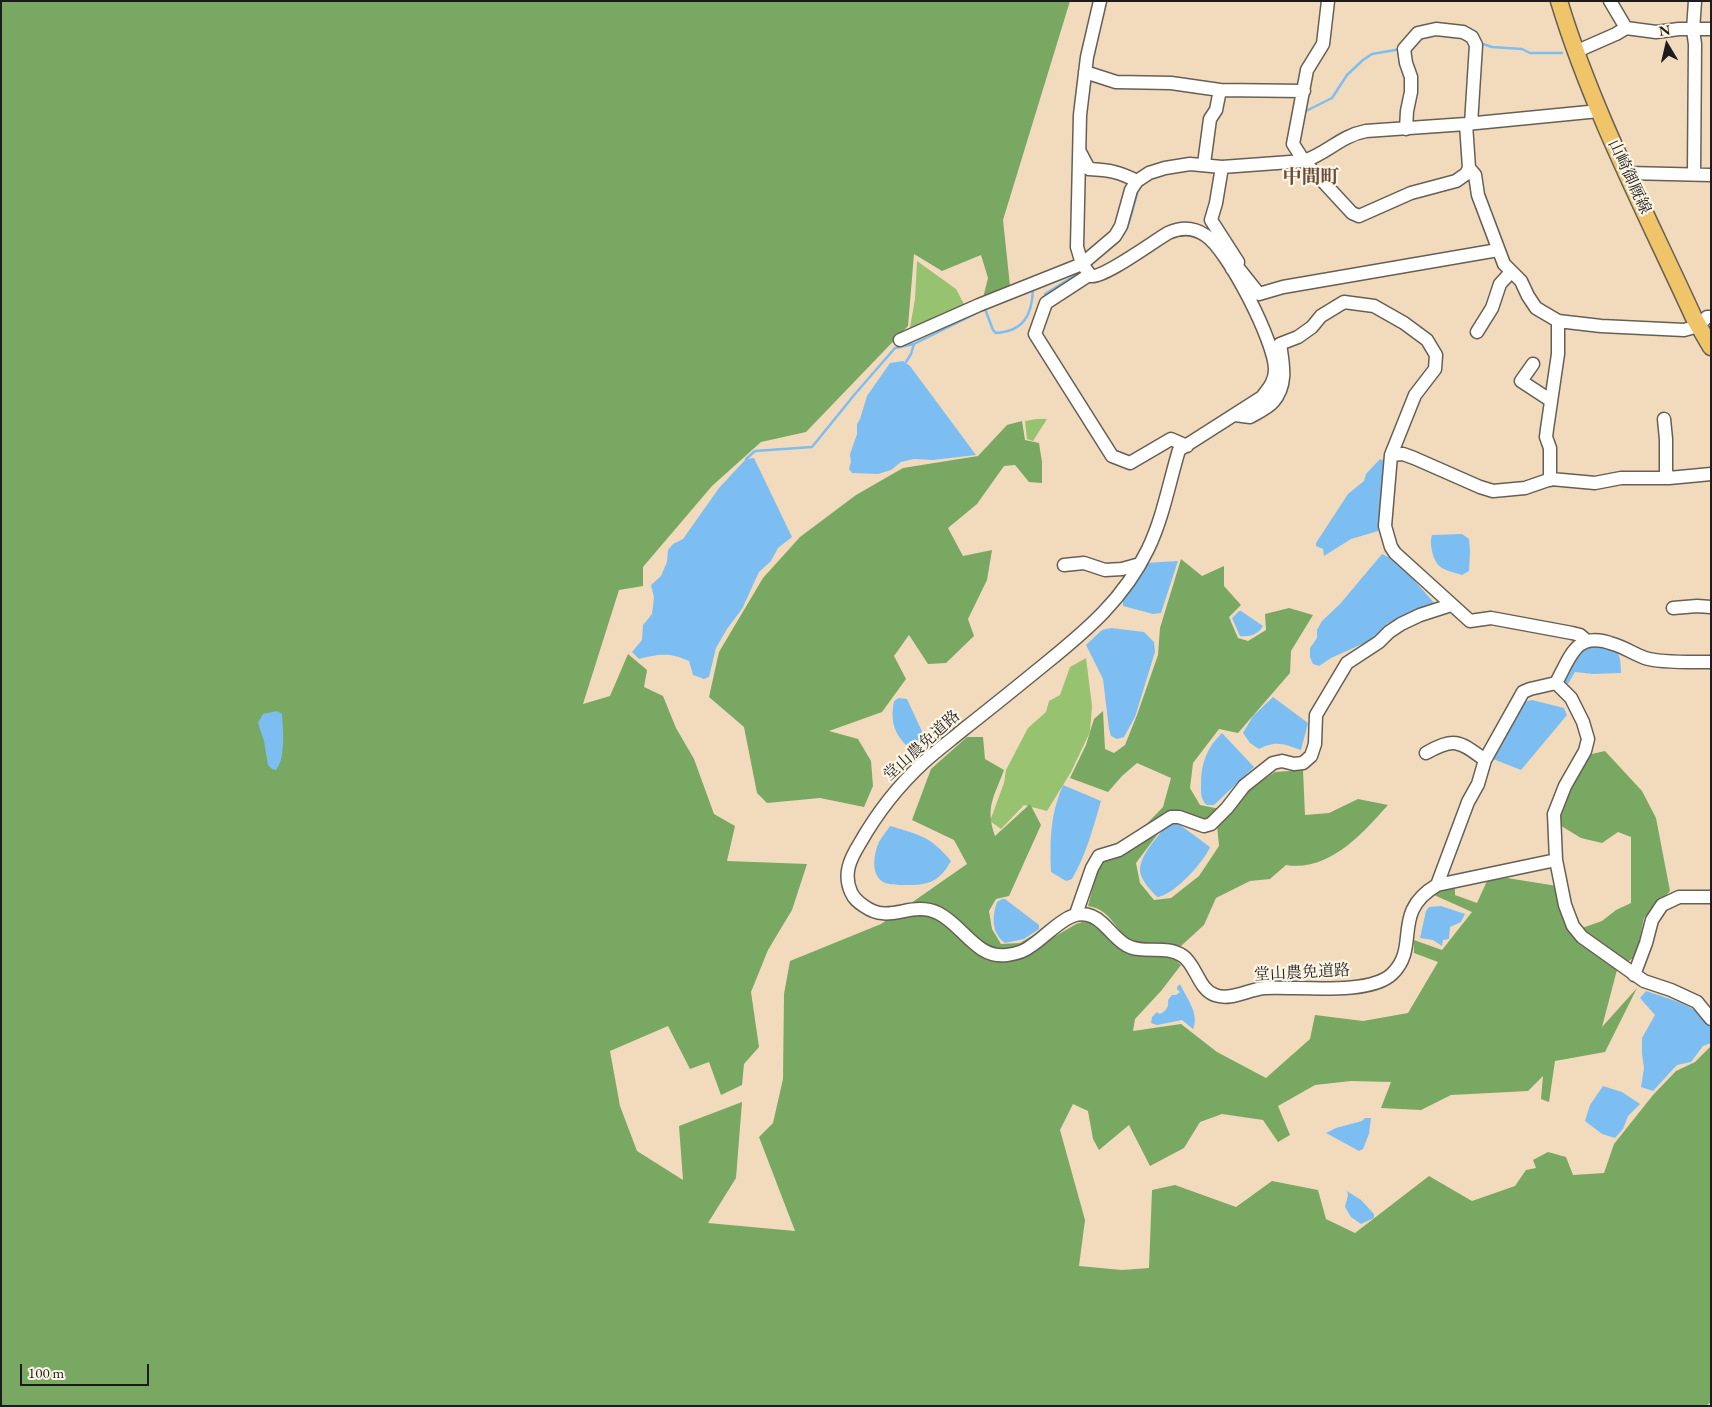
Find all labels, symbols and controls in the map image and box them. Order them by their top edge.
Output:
north arrow [1642,20,1692,70]
text: N [1658,20,1672,40]
street label: 山崎御厩線 [1603,137,1655,217]
district label: 中間町 [1283,167,1339,189]
street label: 堂山農免道路 [880,707,964,785]
street label: 堂山農免道路 [1254,961,1350,985]
scale bar [22,1354,151,1386]
text: 100 m [28,1363,64,1382]

